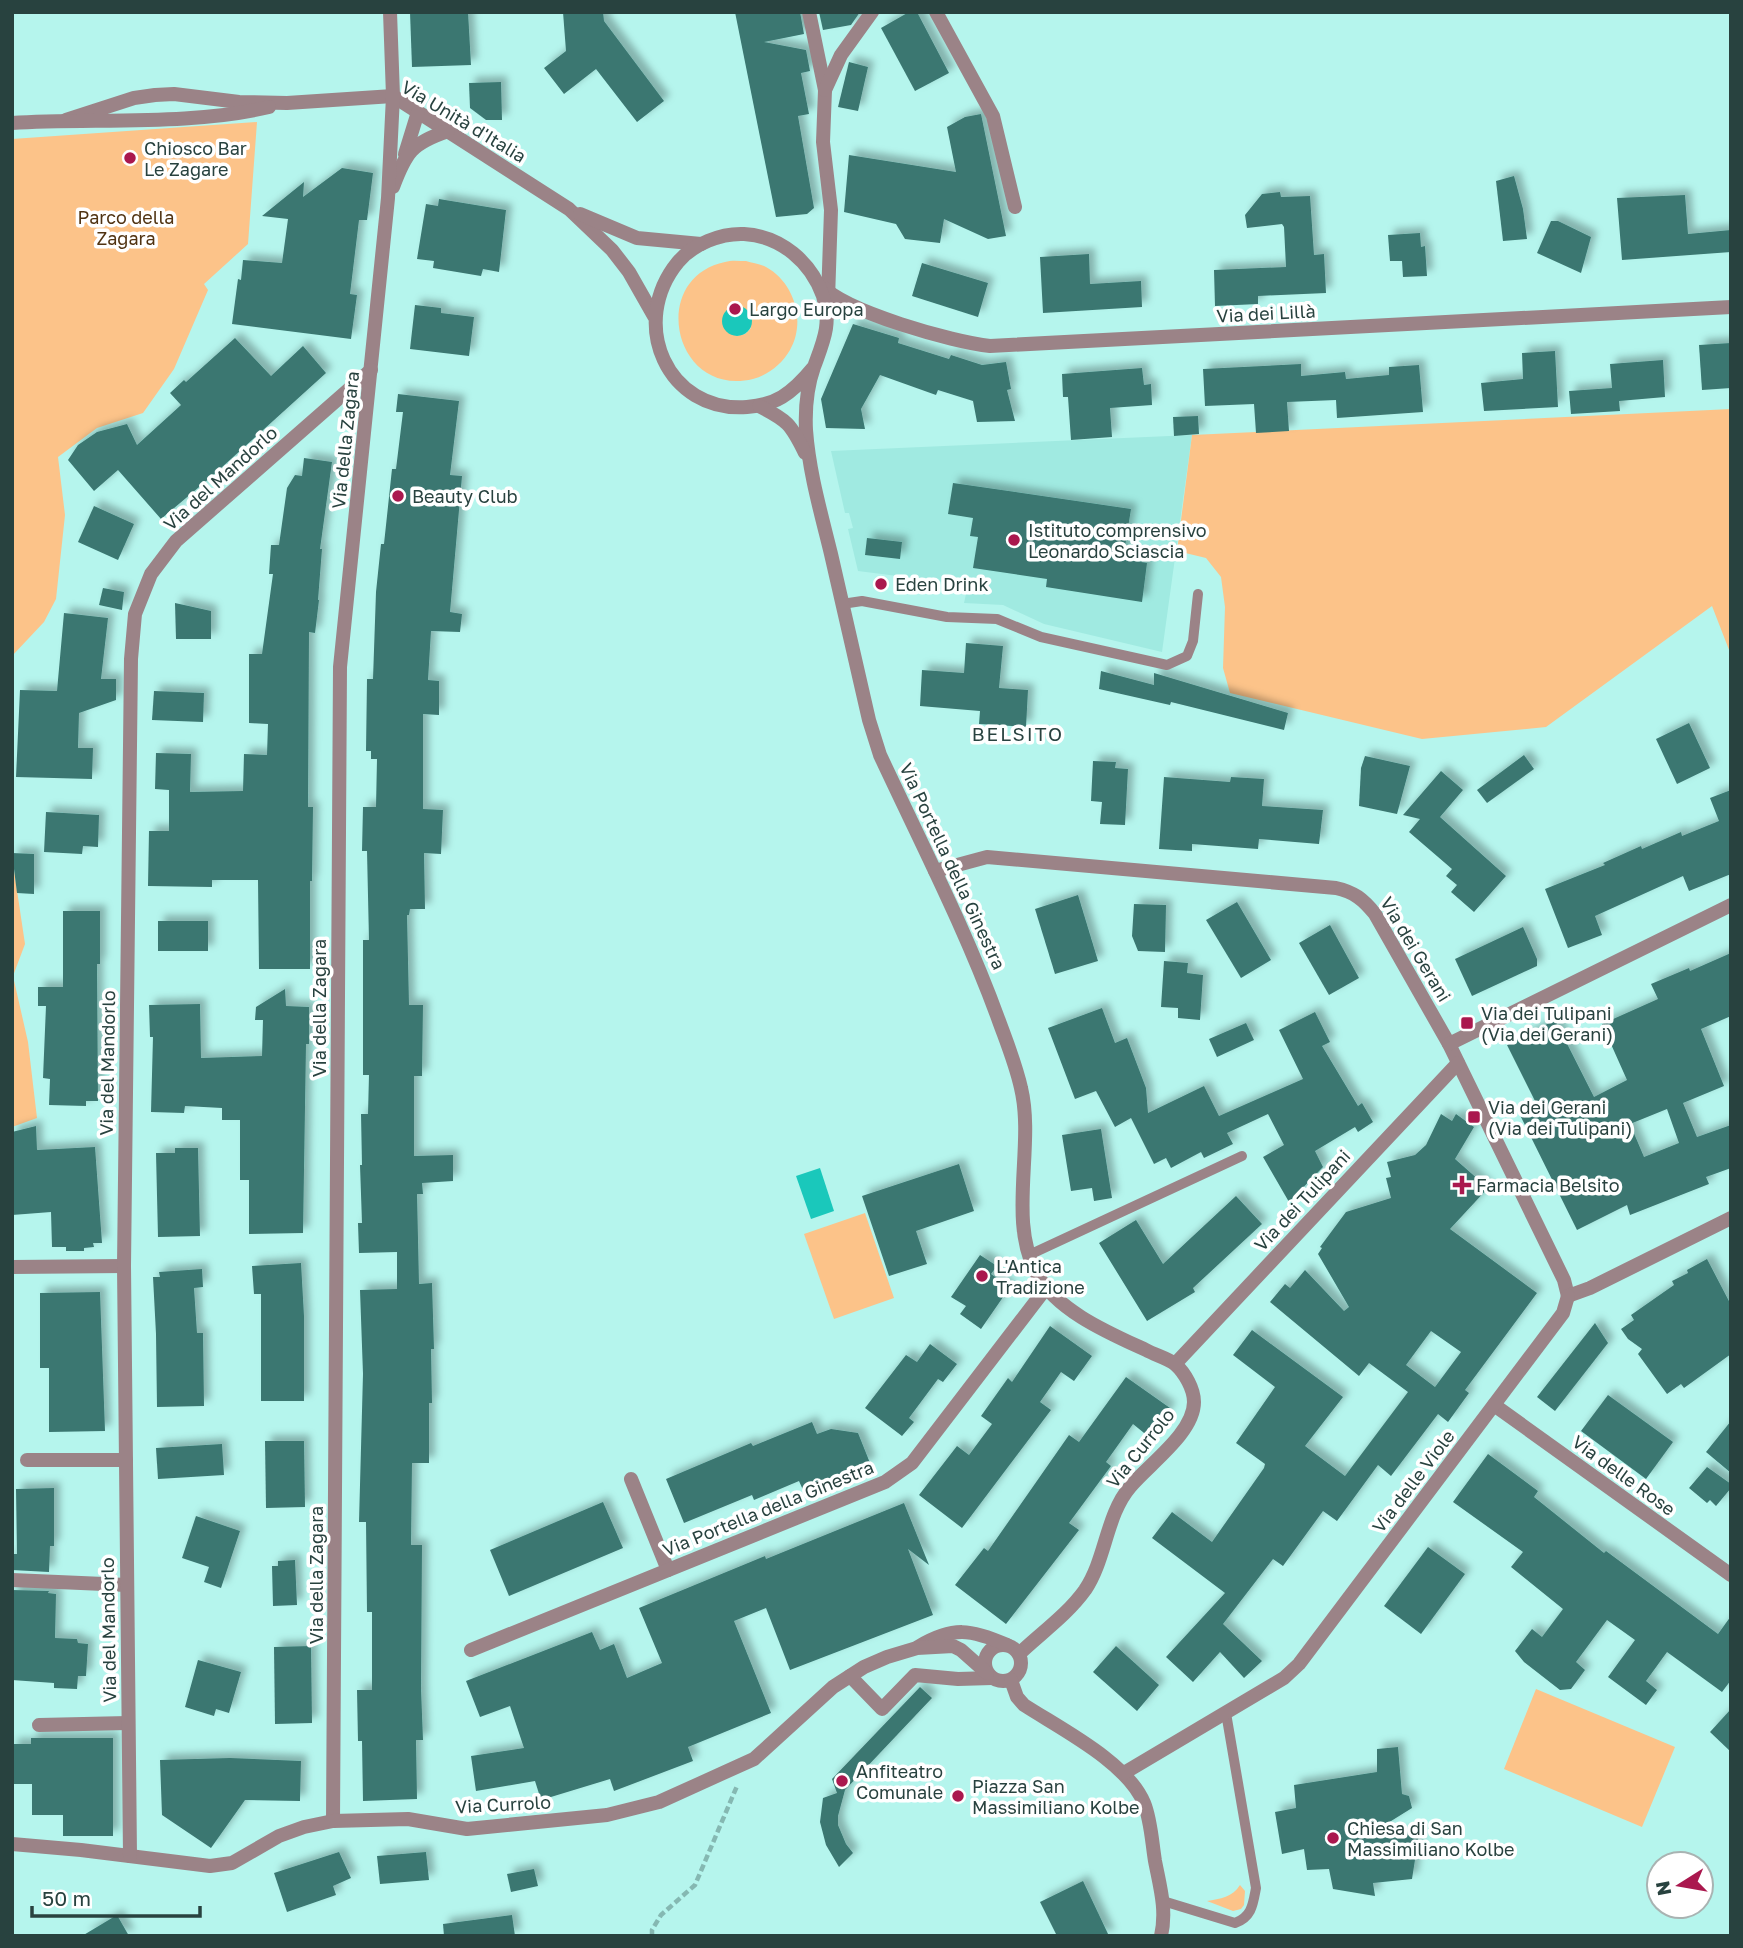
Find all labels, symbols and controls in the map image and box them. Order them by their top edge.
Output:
street label: Via Unità d'Italia [398,75,530,167]
place label: Chiosco Bar Le Zagare [144,137,247,180]
marker: Chiosco Bar Le Zagare [122,150,138,166]
park label: Parco della Zagara [78,206,174,249]
place label: Largo Europa [749,298,864,320]
street label: Via dei Lillà [1216,299,1316,327]
marker: Largo Europa [727,301,743,317]
street label: Via della Zagara [327,370,363,510]
street label: Via del Mandorlo [159,421,281,535]
place label: Beauty Club [412,485,518,507]
marker: Beauty Club [390,488,406,504]
place label: Istituto comprensivo Leonardo Sciascia [1028,519,1207,562]
marker: Istituto comprensivo Leonardo Sciascia [1006,532,1022,548]
place label: Eden Drink [895,573,989,595]
marker: Eden Drink [873,576,889,592]
district label: BELSITO [972,722,1064,745]
street label: Via Portella della Ginestra [895,759,1011,973]
street label: Via dei Gerani [1376,893,1456,1005]
street label: Via della Zagara [308,939,330,1077]
street label: Via del Mandorlo [95,990,119,1136]
place label: Via dei Tulipani (Via dei Gerani) [1481,1002,1613,1045]
marker: Via dei Tulipani (Via dei Gerani) [1459,1015,1475,1031]
place label: Via dei Gerani (Via dei Tulipani) [1488,1096,1632,1139]
marker: Via dei Gerani (Via dei Tulipani) [1466,1109,1482,1125]
street label: Via dei Tulipani [1249,1145,1355,1255]
place label: Farmacia Belsito [1476,1174,1620,1196]
marker: Farmacia Belsito [1454,1177,1470,1193]
place label: L'Antica Tradizione [996,1255,1085,1298]
marker: L'Antica Tradizione [974,1268,990,1284]
street label: Via Currolo [1101,1404,1179,1492]
street label: Via delle Viole [1367,1425,1459,1537]
street label: Via delle Rose [1568,1430,1680,1520]
street label: Via Portella della Ginestra [659,1456,877,1560]
street label: Via della Zagara [305,1506,327,1644]
street label: Via del Mandorlo [96,1557,120,1703]
place label: Anfiteatro Comunale [856,1760,943,1803]
marker: Anfiteatro Comunale [834,1773,850,1789]
place label: Piazza San Massimiliano Kolbe [972,1775,1140,1818]
marker: Piazza San Massimiliano Kolbe [950,1788,966,1804]
street label: Via Currolo [455,1791,551,1817]
place label: Chiesa di San Massimiliano Kolbe [1347,1817,1515,1860]
marker: Chiesa di San Massimiliano Kolbe [1325,1830,1341,1846]
north arrow [1645,1850,1715,1920]
scale bar [32,1874,200,1918]
text: N [1650,1879,1675,1898]
text: 50 m [42,1885,91,1911]

